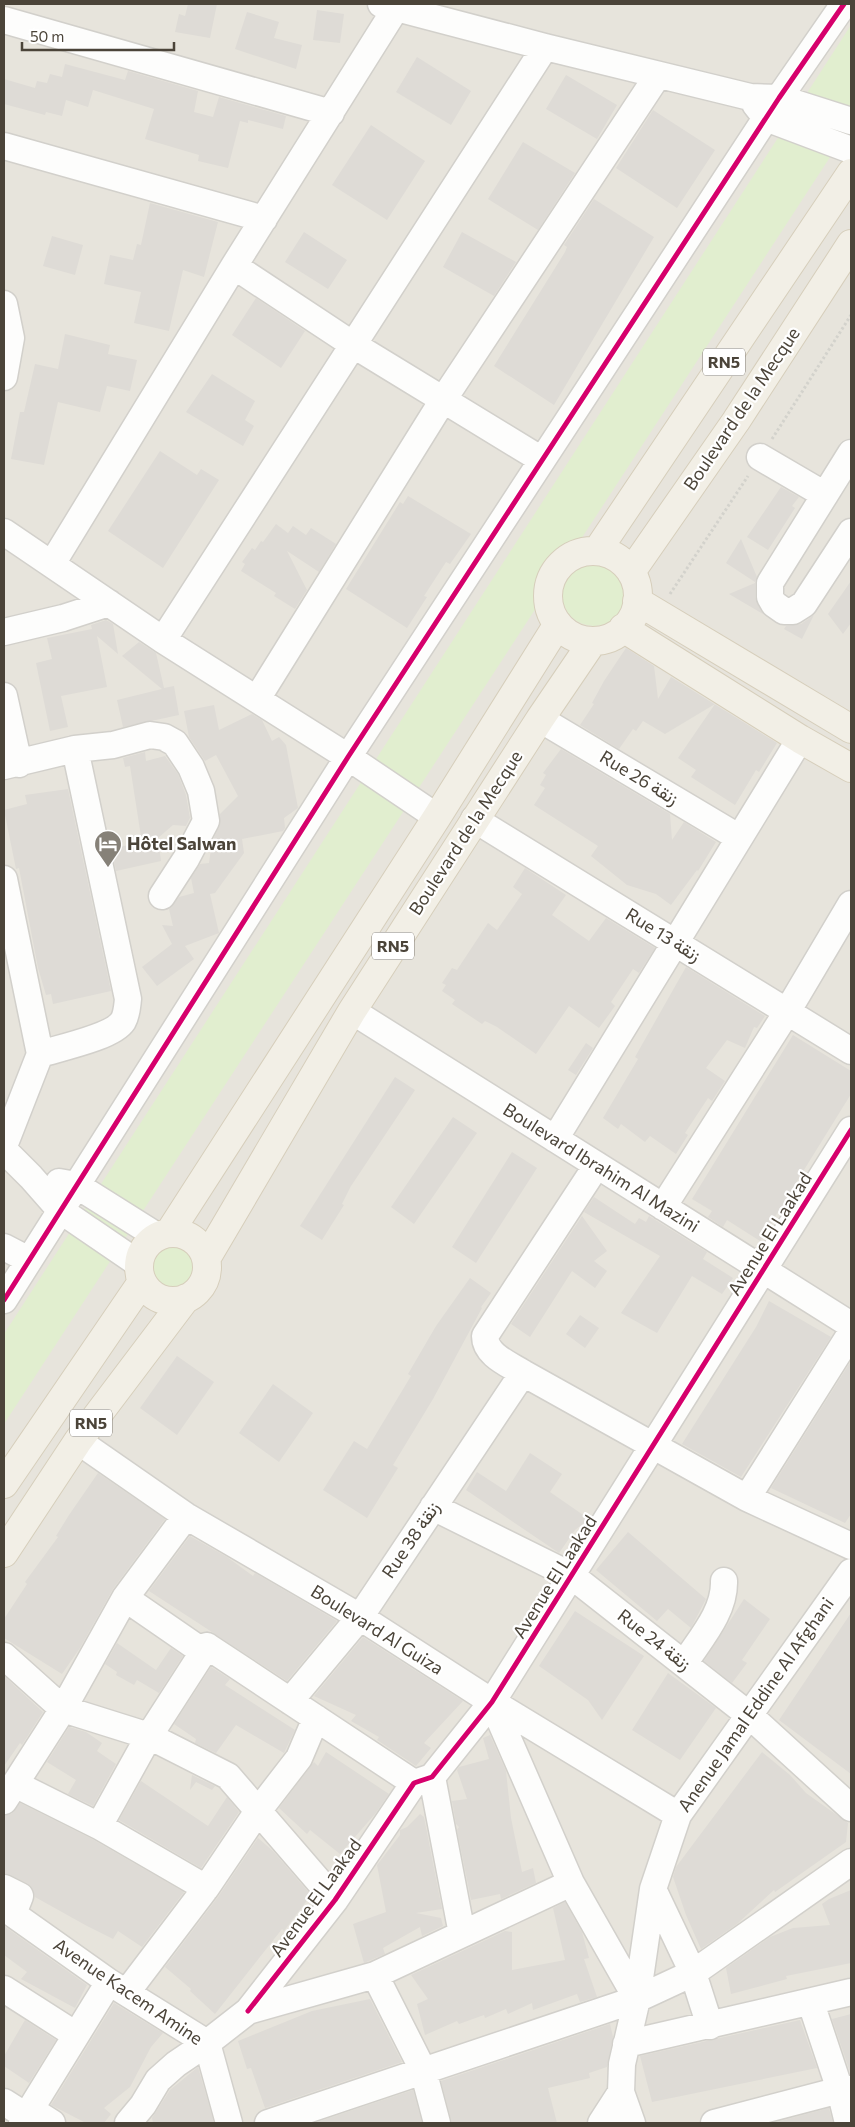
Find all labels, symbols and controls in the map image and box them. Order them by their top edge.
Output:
scale bar [22,20,175,52]
text: 50 m [30,27,64,45]
street label: Boulevard de la Mecque [678,323,804,494]
road number: RN5 [703,348,745,376]
street label: Rue 26 زنقة [596,745,683,810]
street label: Boulevard de la Mecque [404,746,527,919]
hotel icon: Hôtel Salwan [93,829,123,868]
place label: Hôtel Salwan [127,832,236,854]
street label: Rue 13 زنقة [621,902,705,967]
road number: RN5 [372,932,414,959]
street label: Boulevard Ibrahim Al Mazini [499,1098,704,1237]
street label: Avenue El Laakad [723,1168,816,1299]
road number: RN5 [70,1410,112,1436]
street label: Rue 38 زنقة [376,1497,445,1583]
street label: Avenue El Laakad [508,1511,601,1642]
street label: Boulevard Al Guiza [307,1580,448,1679]
street label: Anenue Jamal Eddine Al Afghani [673,1593,838,1816]
street label: Rue 24 زنقة [613,1604,696,1676]
street label: Avenue El Laakad [265,1834,365,1961]
street label: Avenue Kacem Amine [50,1933,207,2049]

